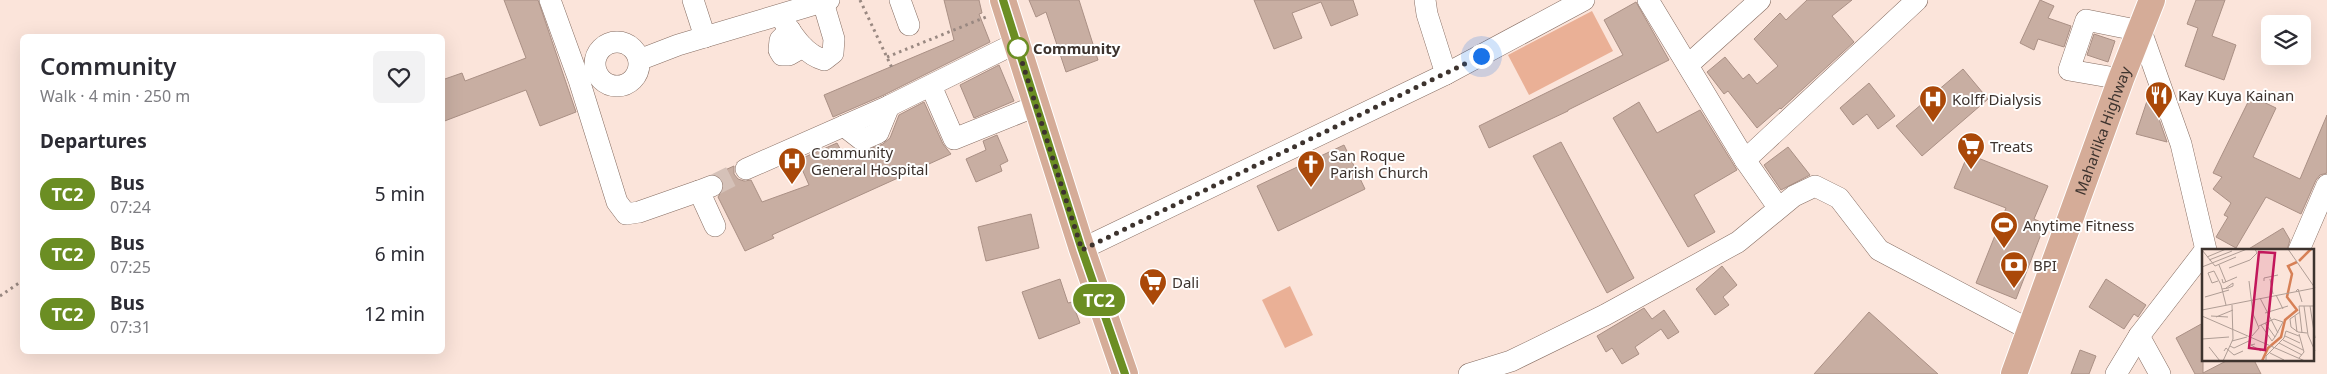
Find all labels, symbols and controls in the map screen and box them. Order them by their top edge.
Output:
map controls [2261,15,2311,65]
button: layers [2261,15,2311,65]
marker: Community [1007,37,1029,59]
place label: Community [1033,38,1121,58]
your location [1469,44,1494,69]
text: Community [40,49,177,82]
button: heart [373,51,425,103]
street label: Maharlika Highway [2070,63,2135,198]
restaurant icon: Kay Kuya Kainan [2144,80,2174,119]
hospital icon: Kolff Dialysis [1918,84,1948,123]
text: Walk · 4 min · 250 m [40,85,190,107]
place label: Kay Kuya Kainan [2178,85,2294,105]
place label: Kolff Dialysis [1952,89,2041,109]
text: Departures [40,128,147,154]
supermarket icon: Treats [1956,131,1986,170]
place label: Treats [1990,136,2033,156]
place label: Community General Hospital [811,142,928,179]
place label: San Roque Parish Church [1330,145,1428,182]
hospital icon: Community General Hospital [777,146,807,185]
church icon: San Roque Parish Church [1296,149,1326,188]
text: Bus [110,170,145,196]
text: 5 min [375,181,425,207]
text: TC2 [52,182,83,206]
text: 07:24 [110,196,151,218]
sports icon: Anytime Fitness [1989,210,2019,249]
place label: Anytime Fitness [2023,215,2134,235]
text: Bus [110,230,145,256]
text: 6 min [375,241,425,267]
text: TC2 [52,242,83,266]
inset map [2202,249,2314,362]
bank icon: BPI [1999,250,2029,289]
place label: BPI [2033,255,2057,275]
text: 07:25 [110,256,151,278]
supermarket icon: Dali [1138,267,1168,306]
place label: Dali [1172,272,1199,292]
line badge: TC2 [1070,284,1128,316]
text: TC2 [1083,288,1115,312]
text: Bus [110,290,145,316]
text: 12 min [364,301,425,327]
text: TC2 [52,302,83,326]
text: 07:31 [110,316,151,338]

